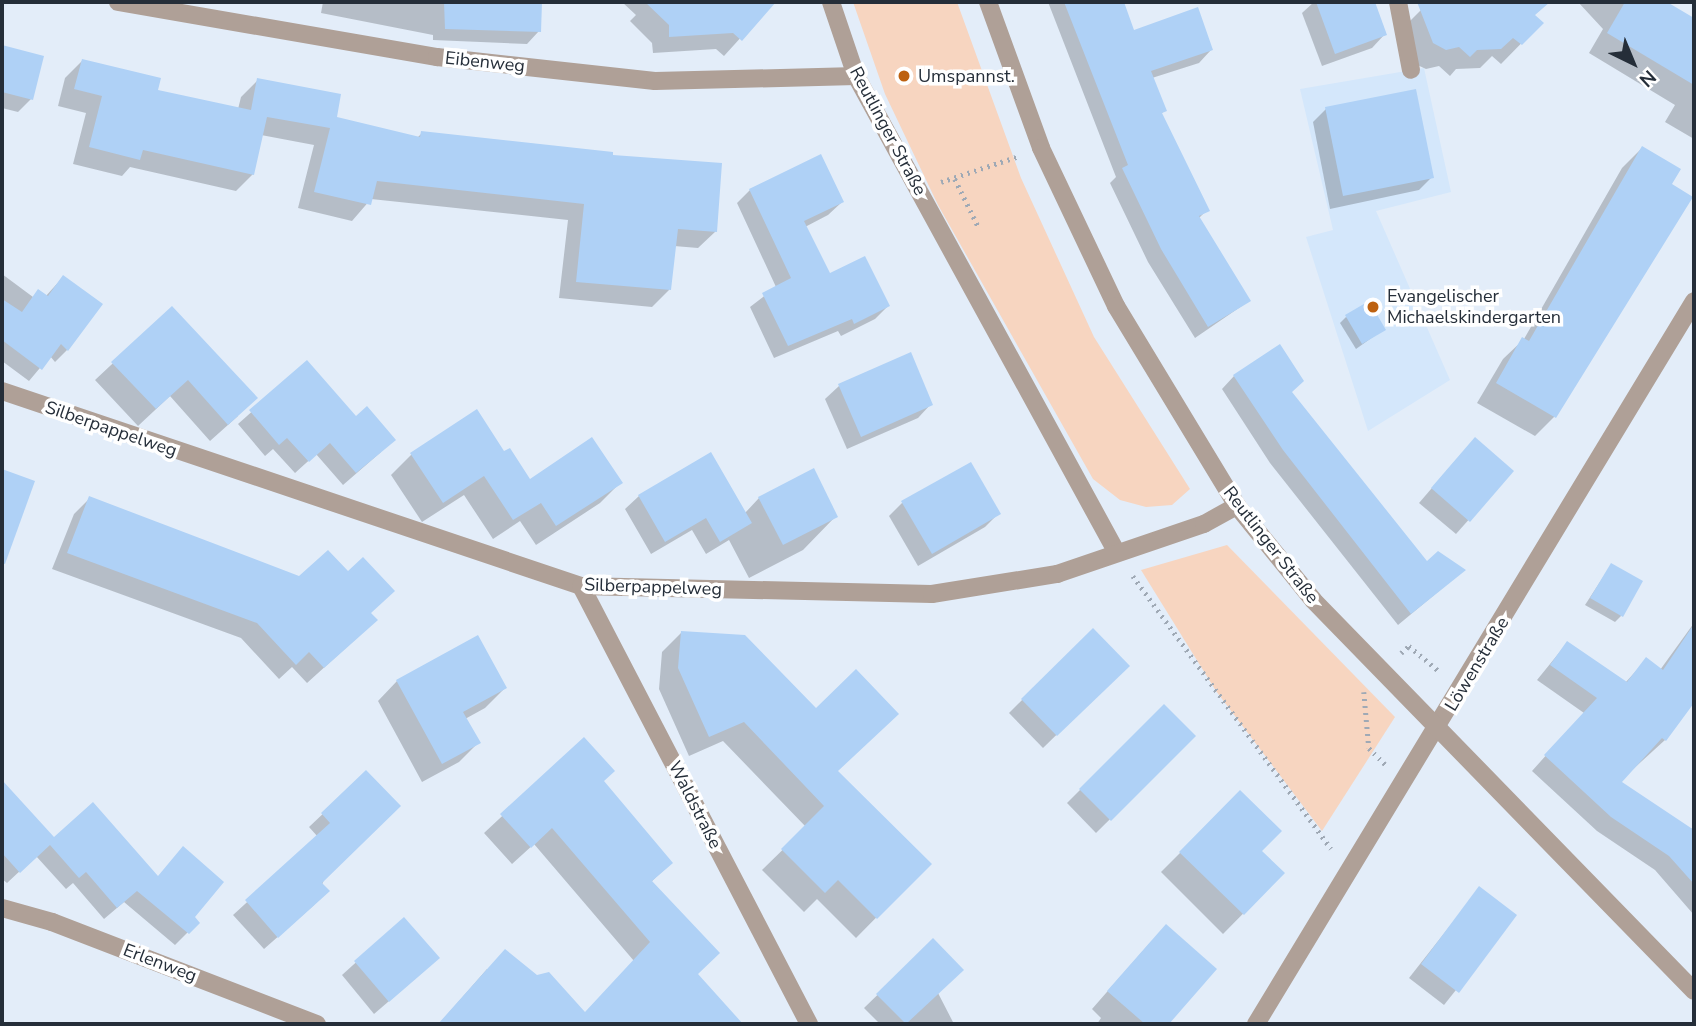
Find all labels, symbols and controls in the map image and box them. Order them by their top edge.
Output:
north arrow [1598,28,1668,98]
street label: Eibenweg [444,47,526,77]
street label: Reutlinger Straße [845,63,931,199]
text: N [1633,64,1661,93]
place label: Umspannst. [918,65,1015,87]
marker: Umspannst. [896,68,912,84]
place label: Evangelischer Michaelskindergarten [1387,286,1561,328]
marker: Evangelischer Michaelskindergarten [1365,299,1381,315]
street label: Silberpappelweg [42,396,180,462]
street label: Reutlinger Straße [1219,482,1323,608]
street label: Silberpappelweg [584,574,722,600]
street label: Löwenstraße [1441,613,1513,715]
street label: Waldstraße [664,758,726,852]
street label: Erlenweg [120,939,200,987]

